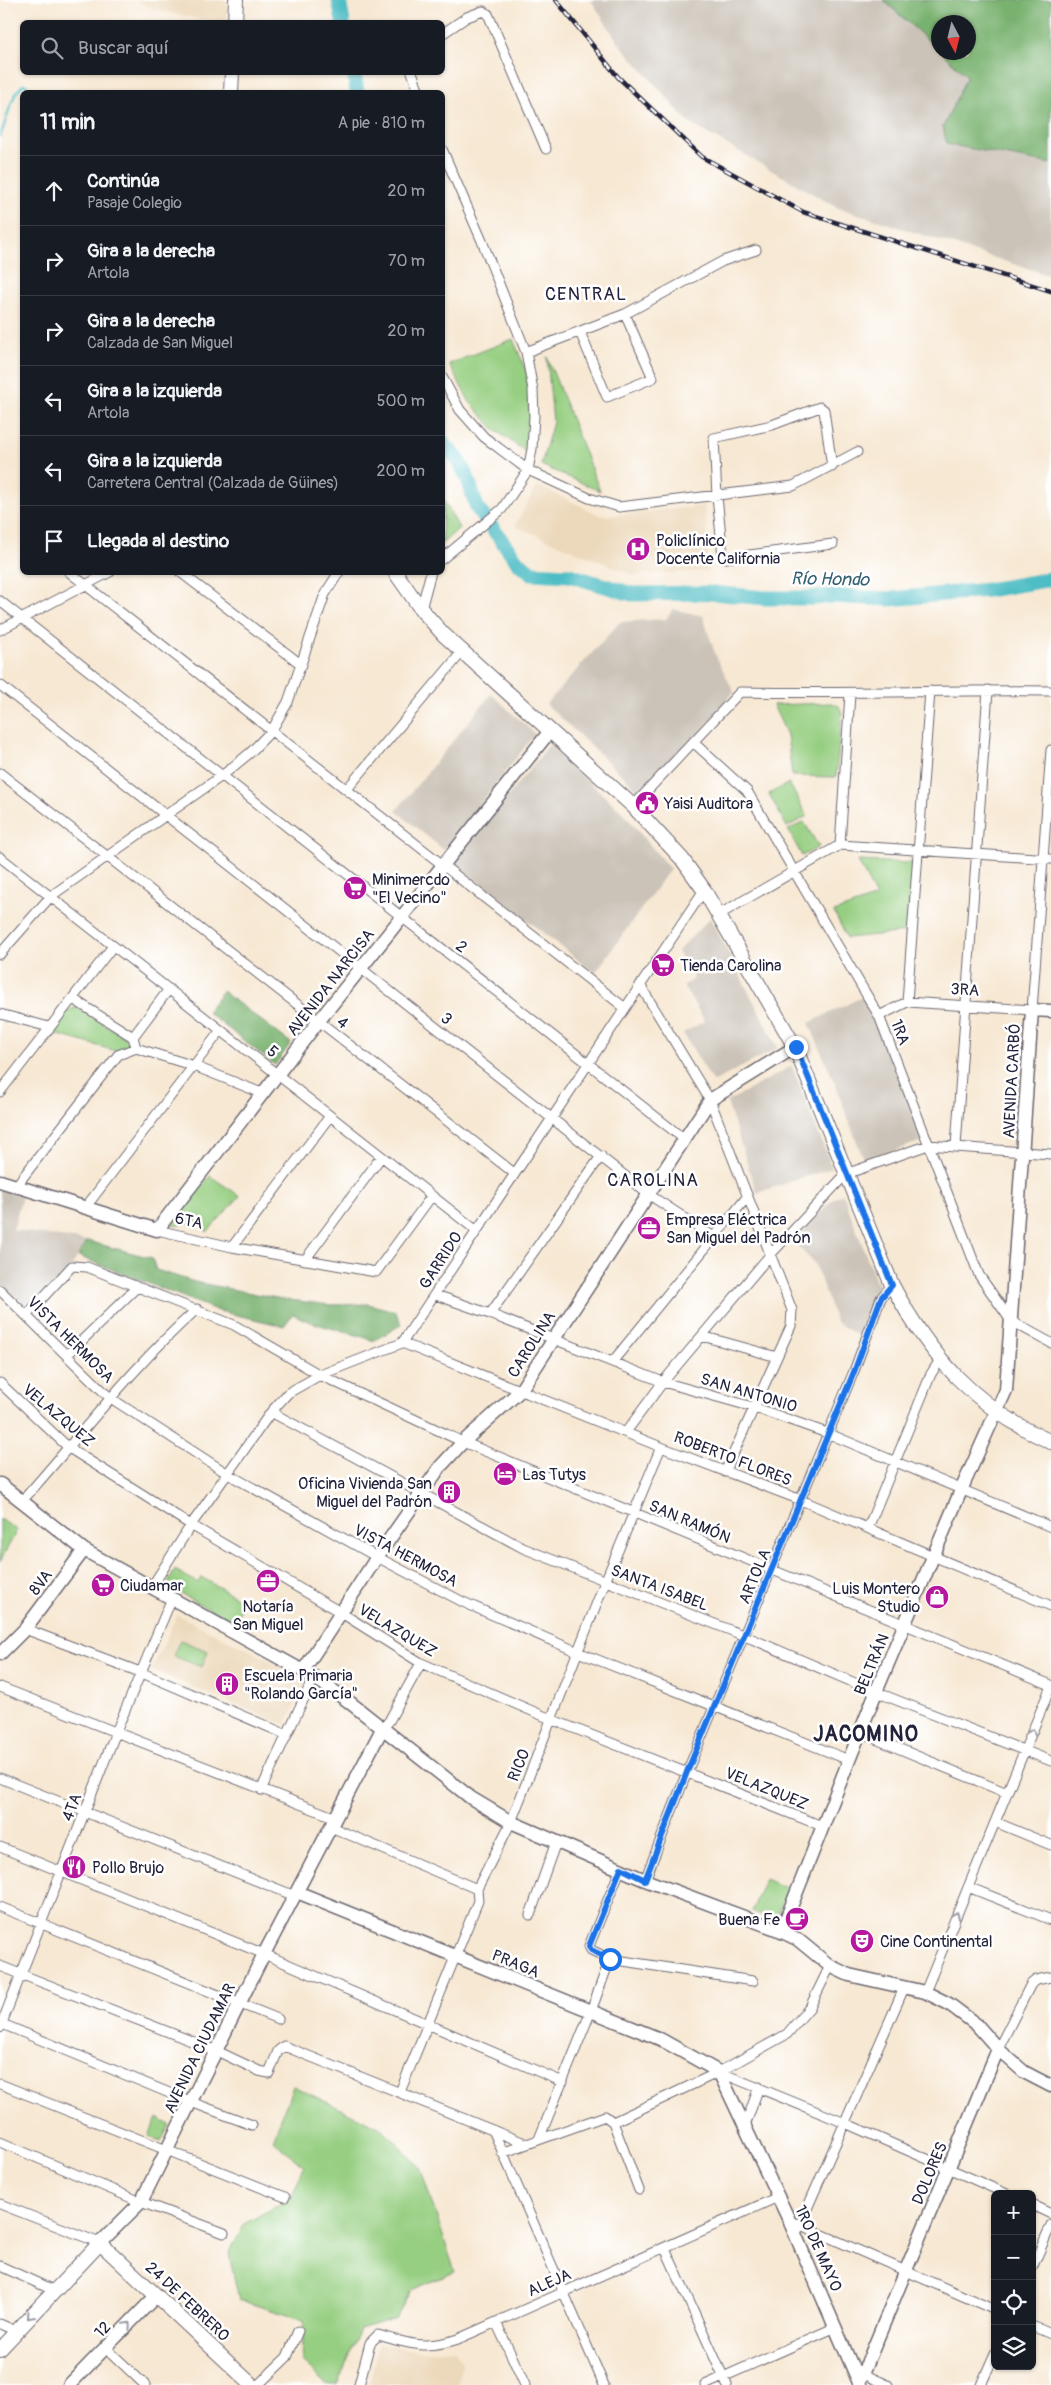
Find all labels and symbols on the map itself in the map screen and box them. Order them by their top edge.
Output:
north arrow [931,15,976,60]
district label: CENTRAL [545,283,627,306]
place label: Policlínico Docente California [656,531,780,569]
hospital icon: Policlínico Docente California [625,536,651,562]
water label: Río Hondo [791,567,871,592]
public building icon: Yaisi Auditora [634,790,660,816]
place label: Yaisi Auditora [663,794,753,814]
place label: Minimercdo "El Vecino" [372,870,450,908]
supermarket icon: Minimercdo "El Vecino" [342,875,368,901]
street label: AVENIDA NARCISA [283,925,379,1040]
street label: 2 [452,936,471,957]
supermarket icon: Tienda Carolina [650,952,676,978]
place label: Tienda Carolina [680,956,781,976]
street label: 3RA [950,979,980,1001]
street label: 3 [437,1008,456,1029]
street label: 4 [333,1012,352,1034]
street label: 1RA [886,1017,914,1048]
street label: AVENIDA CARBÓ [998,1023,1025,1139]
route end [785,1036,808,1059]
street label: 5 [263,1041,282,1062]
district label: CAROLINA [607,1169,699,1192]
street label: 6TA [173,1208,205,1234]
place label: Empresa Eléctrica San Miguel del Padrón [666,1210,811,1248]
office icon: Empresa Eléctrica San Miguel del Padrón [636,1215,662,1241]
street label: GARRIDO [415,1228,467,1293]
street label: VISTA HERMOSA [23,1292,118,1387]
street label: CAROLINA [504,1308,560,1381]
street label: SAN ANTONIO [698,1369,799,1417]
street label: VELAZQUEZ [18,1380,98,1452]
street label: ROBERTO FLORES [671,1427,794,1491]
hotel icon: Las Tutys [492,1461,518,1487]
place label: Las Tutys [522,1465,586,1485]
place label: Oficina Vivienda San Miguel del Padrón [298,1474,432,1512]
building icon: Oficina Vivienda San Miguel del Padrón [436,1479,462,1505]
street label: SAN RAMÓN [646,1495,734,1548]
street label: VISTA HERMOSA [350,1520,461,1592]
street label: ARTOLA [734,1546,775,1607]
street label: SANTA ISABEL [608,1560,711,1616]
street label: 8VA [25,1566,57,1599]
office icon: Notaría San Miguel [255,1568,281,1594]
supermarket icon: Ciudamar [90,1572,116,1598]
place label: Ciudamar [120,1576,184,1596]
place label: Luis Montero Studio [832,1579,920,1617]
shop icon: Luis Montero Studio [924,1584,950,1610]
place label: Notaría San Miguel [233,1597,303,1635]
street label: VELAZQUEZ [355,1600,440,1662]
street label: BELTRÁN [850,1631,894,1698]
place label: Escuela Primaria "Rolando García" [244,1666,358,1704]
building icon: Escuela Primaria "Rolando García" [214,1671,240,1697]
district label: JACOMINO [813,1721,919,1748]
one-way arrow [1025,1728,1036,1737]
street label: RICO [503,1746,534,1784]
street label: VELAZQUEZ [722,1763,811,1815]
street label: 4TA [58,1791,86,1824]
restaurant icon: Pollo Brujo [61,1854,87,1880]
place label: Pollo Brujo [92,1858,165,1878]
cafe icon: Buena Fe [784,1906,810,1932]
place label: Buena Fe [718,1910,780,1930]
one-way arrow [950,1911,961,1920]
theatre icon: Cine Continental [849,1928,875,1954]
place label: Cine Continental [880,1932,993,1952]
street label: PRAGA [489,1945,542,1982]
route start [599,1948,622,1971]
street label: AVENIDA CIUDAMAR [160,1980,240,2117]
street label: DOLORES [908,2139,952,2208]
street label: 1RO DE MAYO [790,2202,846,2295]
street label: 24 DE FEBRERO [141,2258,233,2346]
street label: ALEJA [524,2264,574,2301]
one-way arrow [27,2310,36,2319]
street label: 12 [90,2317,115,2342]
one-way arrow [122,2322,131,2331]

